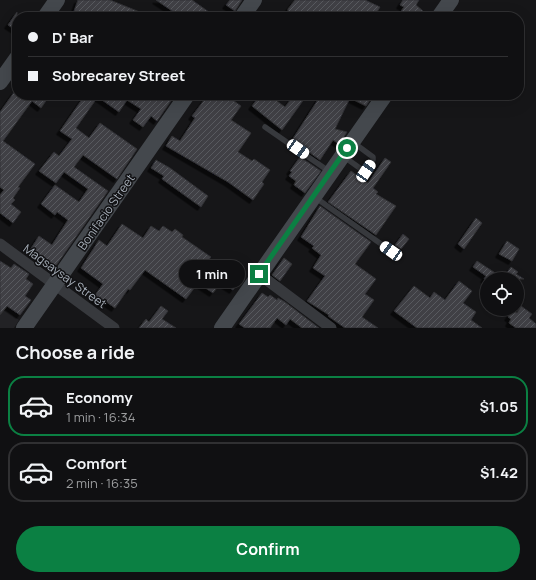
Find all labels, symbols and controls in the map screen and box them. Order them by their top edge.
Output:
text: D' Bar [52,27,94,48]
text: Sobrecarey Street [52,65,185,86]
car [285,137,311,161]
route start [338,139,356,157]
car [354,158,378,184]
street label: Bonifacio Street [73,170,139,253]
car [378,239,404,263]
street label: Magsaysay Street [20,240,110,312]
callout: 1 min [179,260,245,288]
text: 1 min [196,265,228,283]
route end [250,265,268,283]
map controls [480,272,524,316]
button: locate [480,272,524,316]
text: Choose a ride [16,340,135,364]
text: Economy [66,387,133,408]
icon: car [18,388,54,424]
text: $1.05 [479,396,518,417]
text: 1 min · 16:34 [66,408,135,426]
text: Comfort [66,453,127,474]
icon: car [18,454,54,490]
text: $1.42 [480,462,518,483]
text: 2 min · 16:35 [66,474,138,492]
button: Confirm [16,526,520,572]

